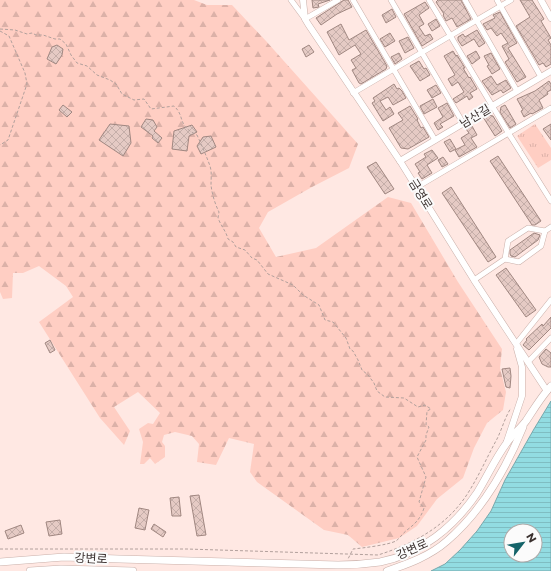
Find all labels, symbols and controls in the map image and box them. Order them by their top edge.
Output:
street label: 남산길 [457,101,493,131]
street label: 금영로 [406,176,436,212]
north arrow [503,523,543,563]
text: N [523,530,540,545]
street label: 강변로 [394,535,430,563]
street label: 강변로 [74,550,108,566]

